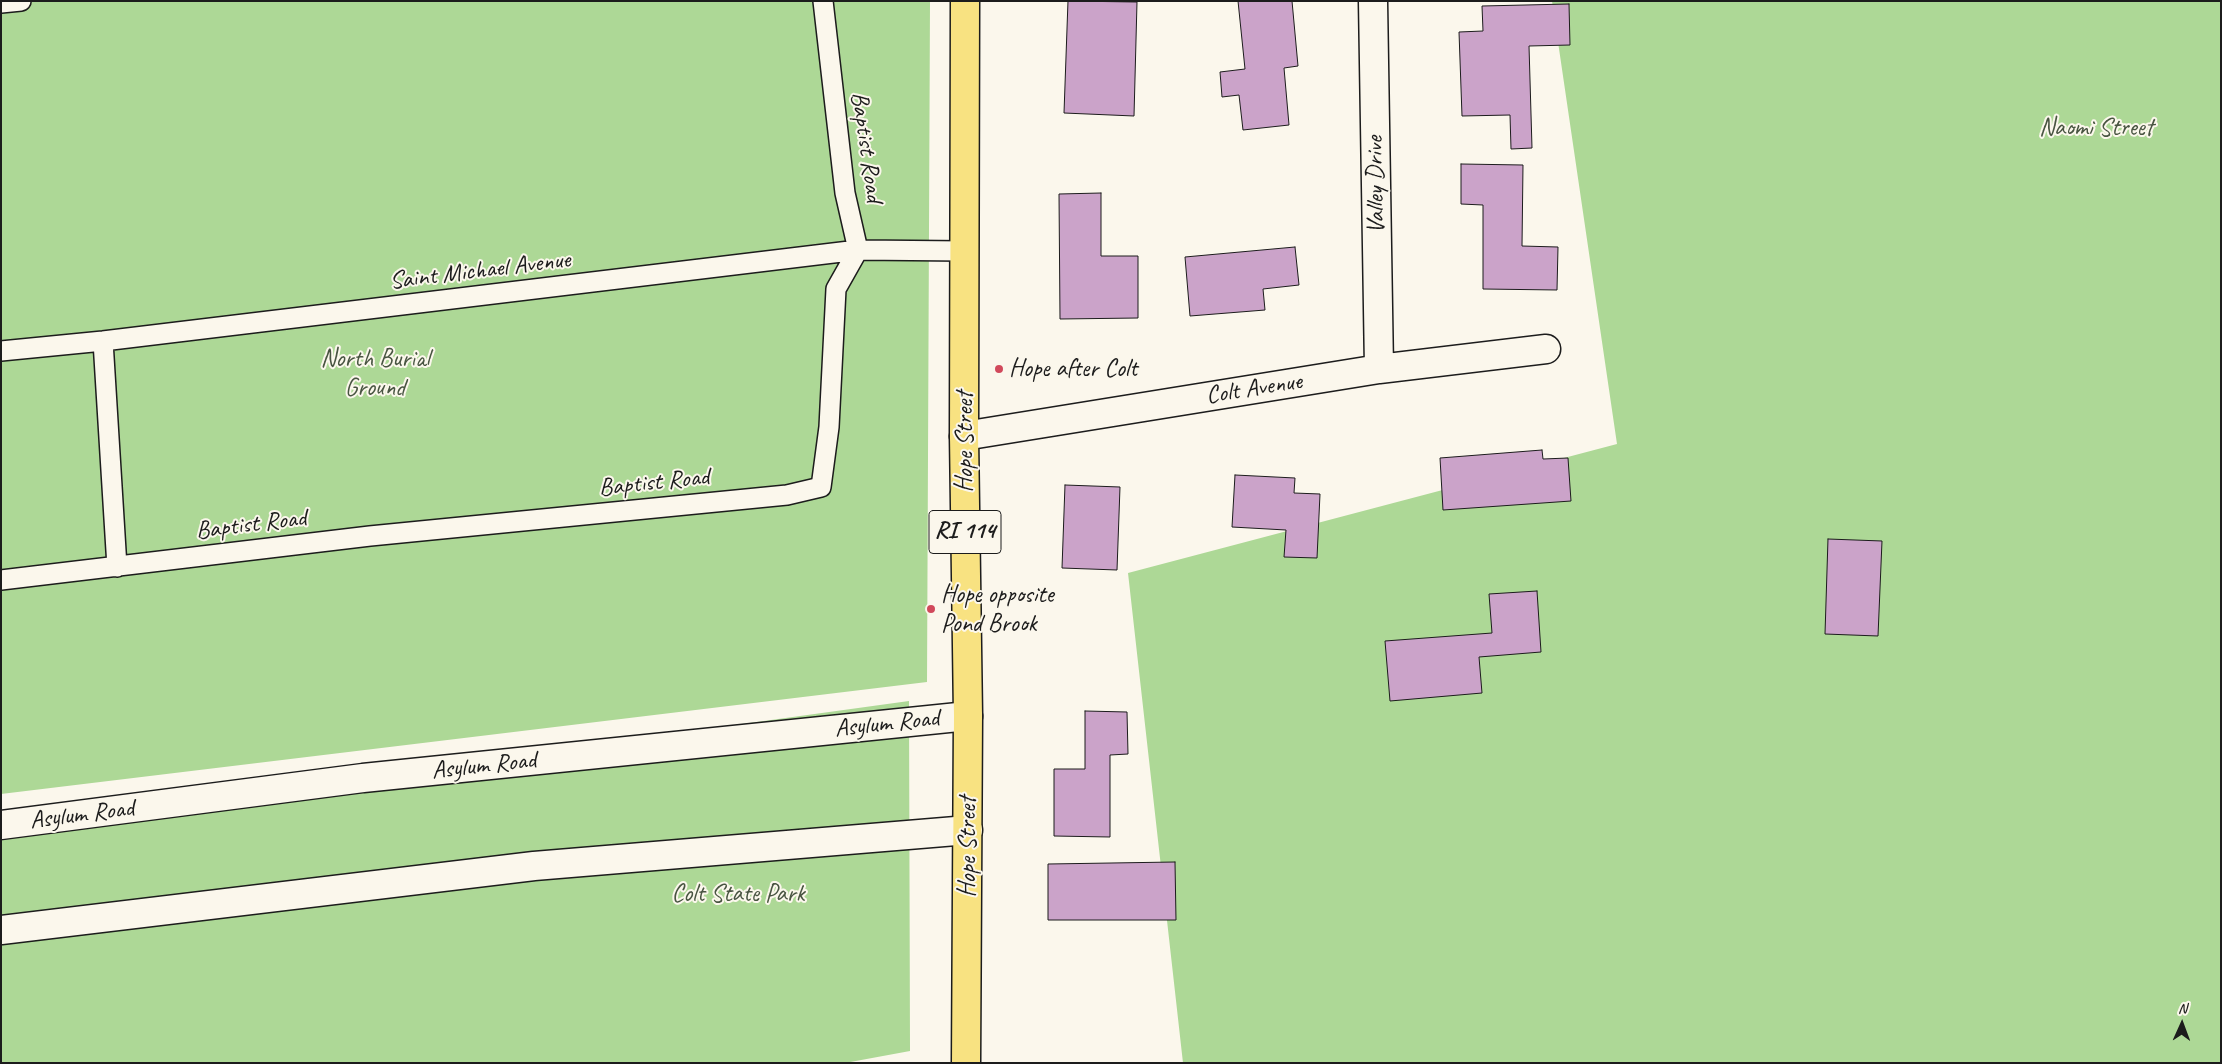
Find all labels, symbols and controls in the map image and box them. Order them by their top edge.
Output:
street label: Baptist Road [843,90,889,204]
park label: Naomi Street [2039,113,2153,143]
street label: Valley Drive [1360,136,1392,234]
street label: Saint Michael Avenue [388,245,572,297]
park label: North Burial Ground [321,344,429,403]
place label: Hope after Colt [1009,354,1137,384]
marker: Hope after Colt [993,363,1005,375]
street label: Colt Avenue [1204,367,1304,411]
street label: Hope Street [950,392,980,492]
street label: Baptist Road [597,462,711,504]
street label: Baptist Road [194,503,308,547]
road number: RI 114 [929,511,1001,554]
place label: Hope opposite Pond Brook [941,580,1054,639]
marker: Hope opposite Pond Brook [925,603,937,615]
street label: Asylum Road [833,704,941,744]
street label: Asylum Road [430,746,538,786]
street label: Asylum Road [28,794,136,836]
street label: Hope Street [953,797,983,897]
park label: Colt State Park [671,879,805,909]
north arrow [2157,999,2207,1049]
text: N [2178,1000,2187,1017]

